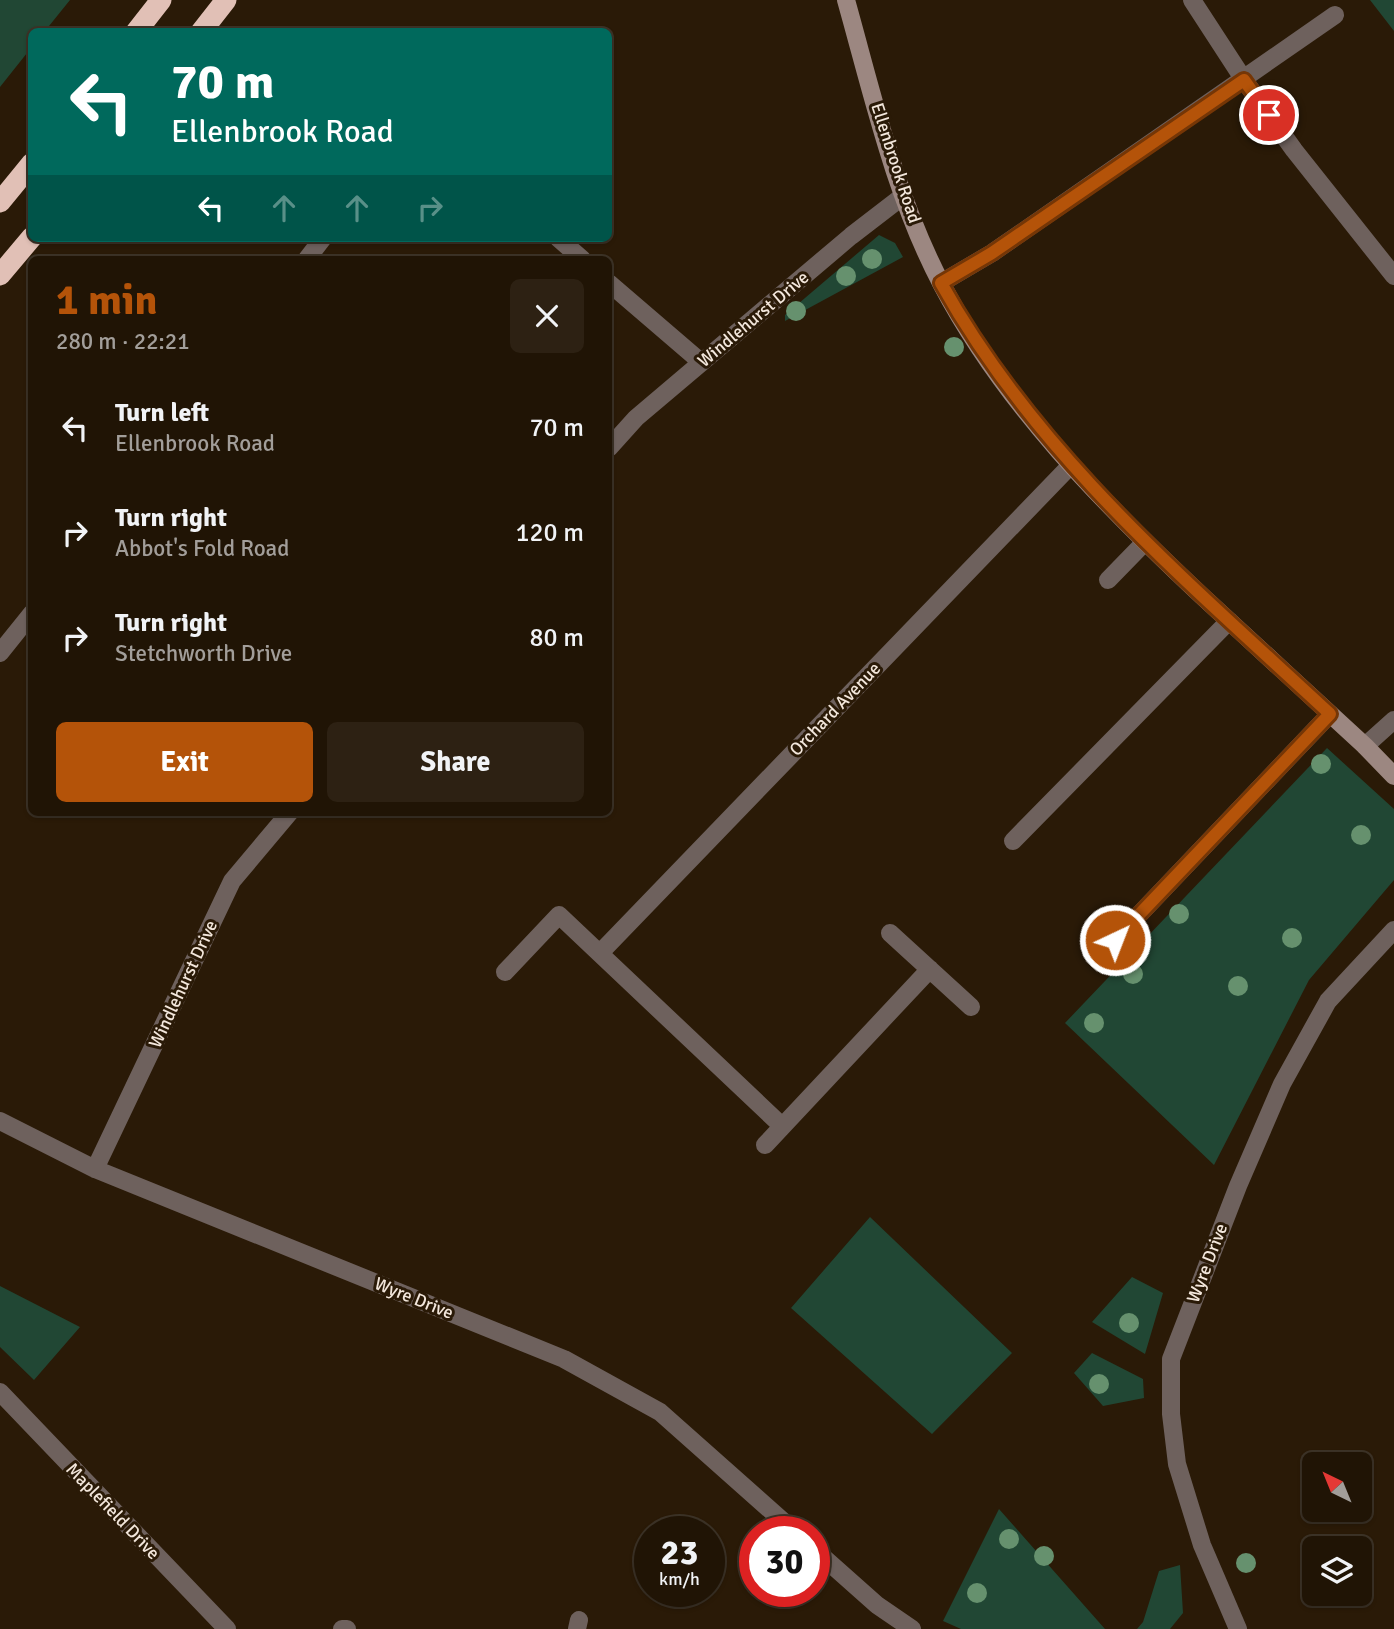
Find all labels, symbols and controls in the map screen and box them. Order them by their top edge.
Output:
text: 70 m [171,52,274,112]
icon: left [56,56,147,147]
pin [1239,85,1299,145]
icon: arrive [1250,96,1288,134]
street label: Ellenbrook Road [866,100,926,226]
text: Ellenbrook Road [171,112,394,151]
icon: left [192,189,230,227]
icon: ahead [265,189,303,227]
icon: ahead [338,189,376,227]
icon: right [411,189,449,227]
street label: Windlehurst Drive [693,266,813,372]
text: 1 min [56,275,157,326]
button: close [510,279,584,353]
text: 280 m · 22:21 [56,327,190,356]
text: Turn left [115,397,209,429]
icon: left [56,409,94,447]
text: 70 m [529,412,584,444]
text: Ellenbrook Road [115,429,275,458]
text: Turn right [115,502,227,534]
icon: right [56,514,94,552]
text: 120 m [515,517,584,549]
text: Abbot's Fold Road [115,534,289,563]
text: Turn right [115,607,227,639]
icon: right [56,619,94,657]
text: 80 m [529,622,584,654]
text: Stetchworth Drive [115,639,292,668]
street label: Orchard Avenue [785,658,885,760]
button: Exit [56,722,313,802]
button: Share [327,722,584,802]
position arrow [1078,903,1152,977]
street label: Windlehurst Drive [144,917,222,1051]
street label: Wyre Drive [1182,1220,1232,1306]
street label: Wyre Drive [371,1272,457,1324]
north arrow [1302,1452,1372,1522]
map controls [1302,1452,1372,1606]
street label: Maplefield Drive [61,1458,165,1564]
speed limit sign: 30 [739,1516,830,1607]
text: 23 [661,1531,698,1574]
button: layers [1302,1536,1372,1606]
text: km/h [659,1568,700,1590]

